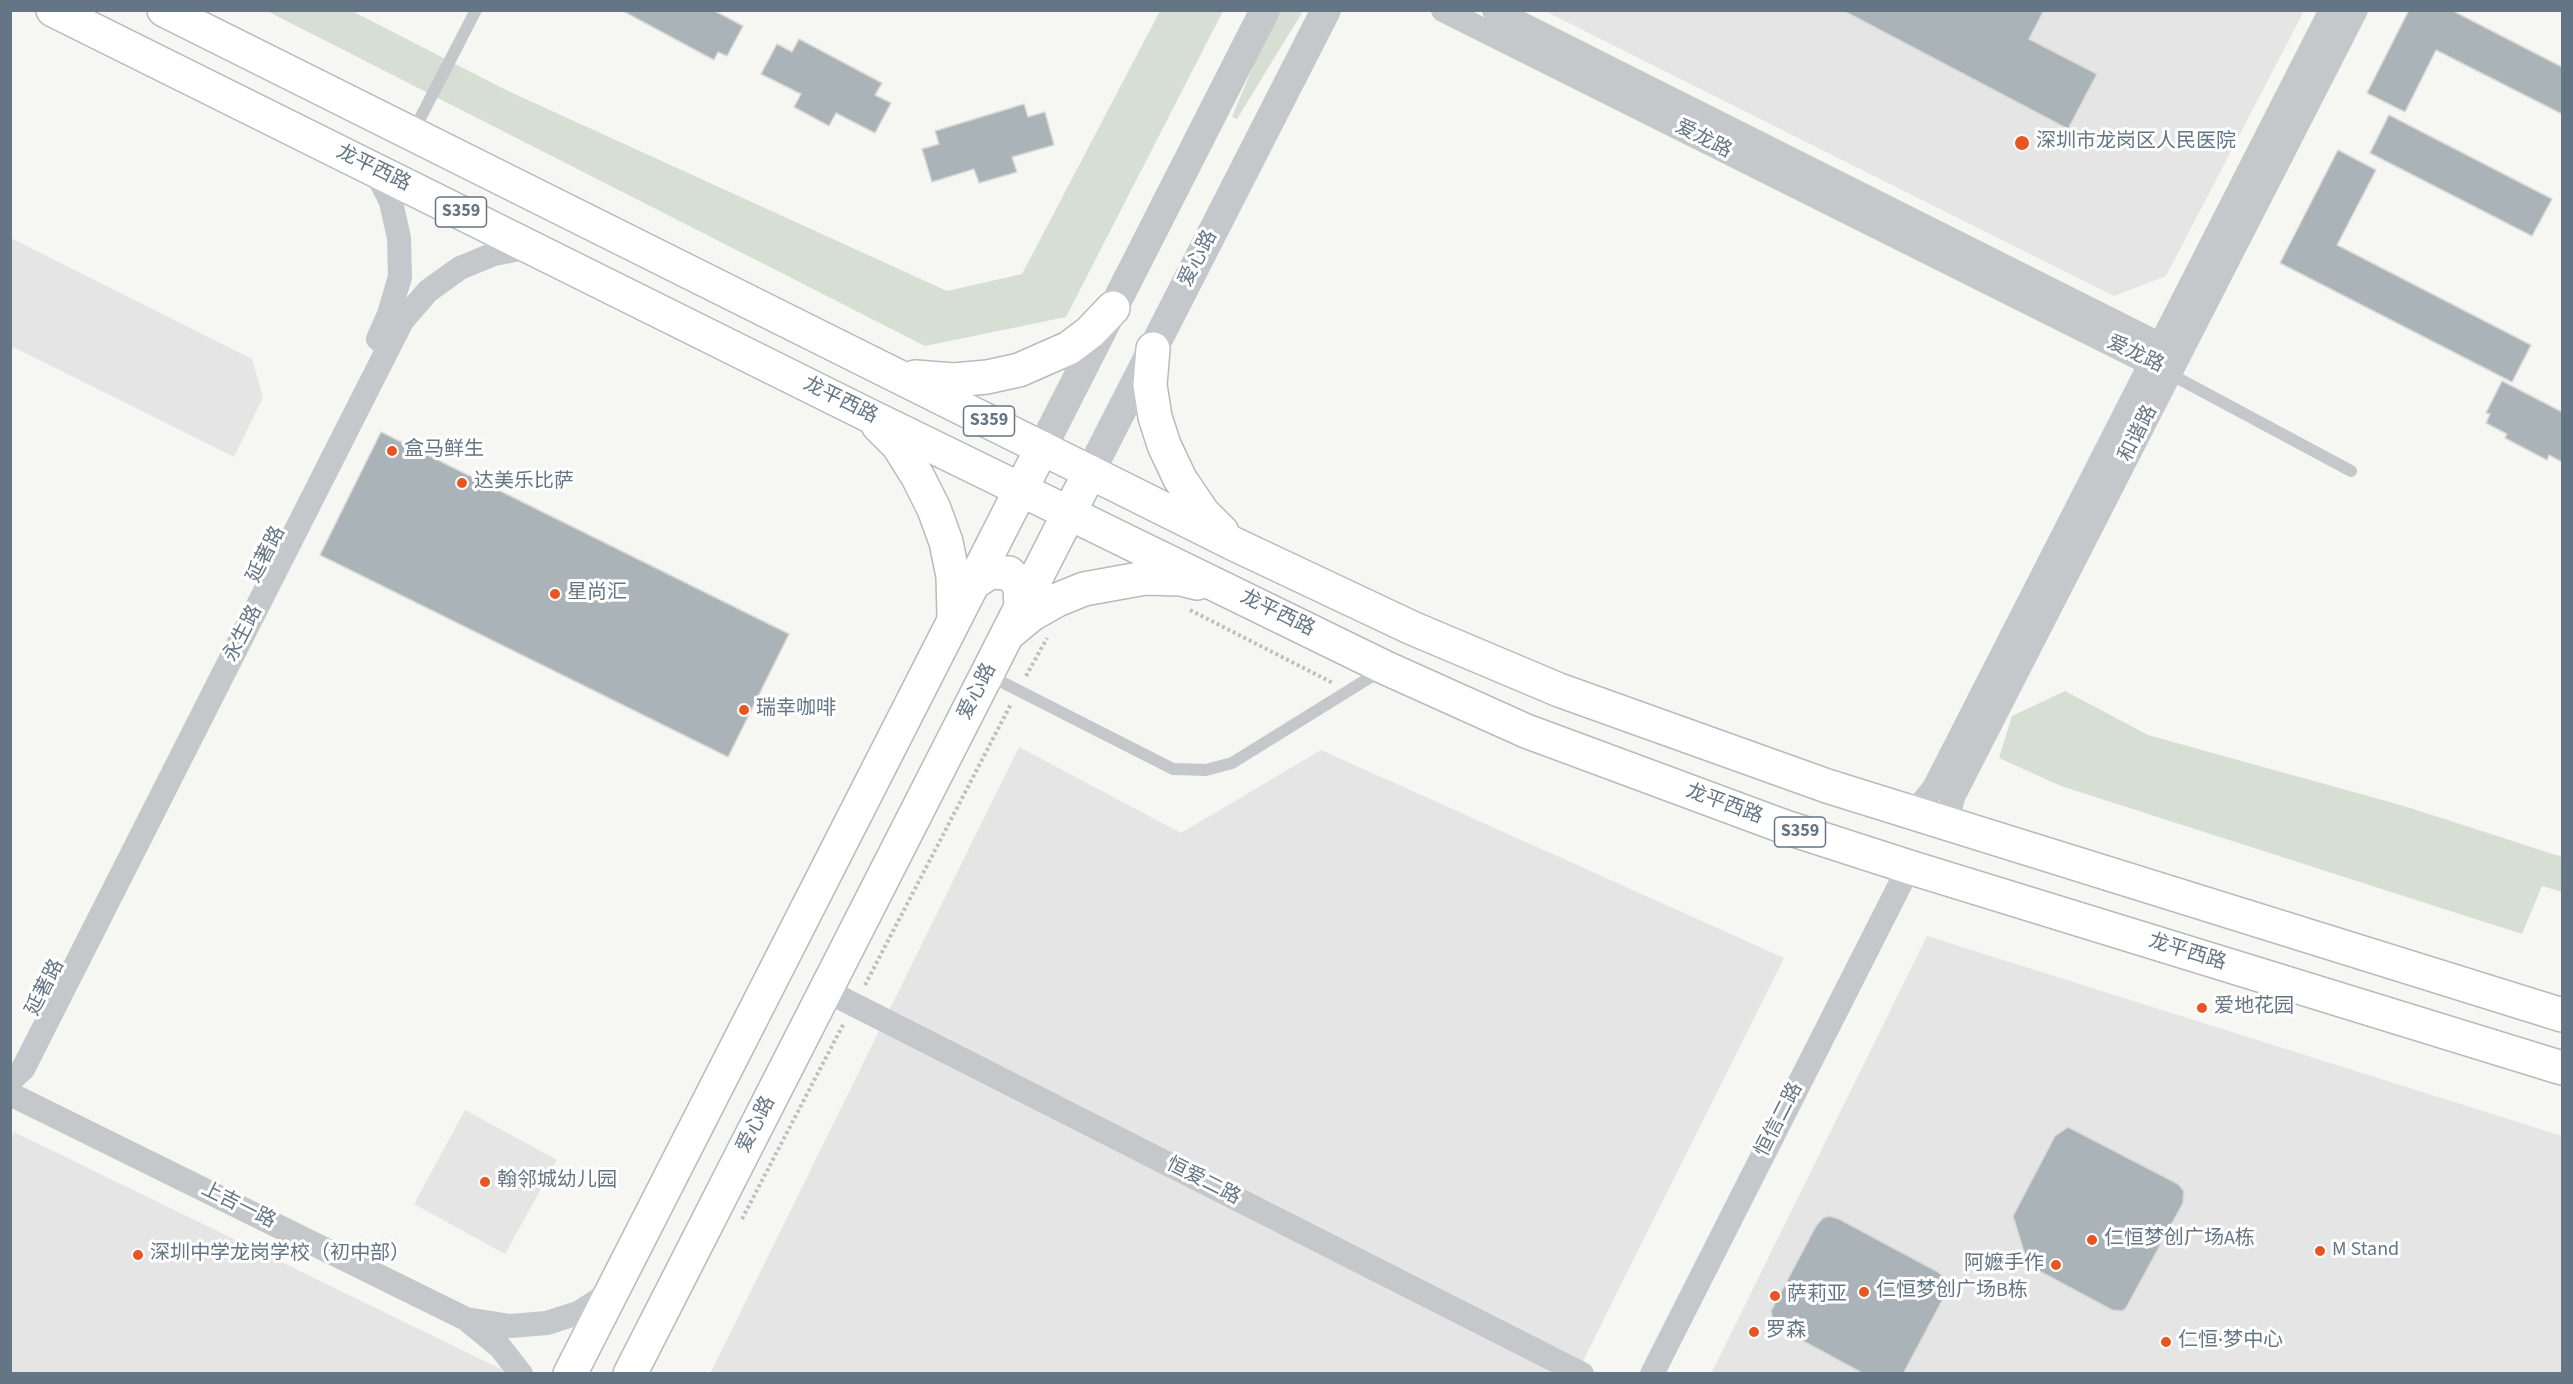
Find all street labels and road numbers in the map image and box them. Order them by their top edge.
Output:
street label: 爱龙路 [1671,116,1735,164]
street label: 龙平西路 [332,141,414,197]
road number: S359 [436,197,486,227]
street label: 爱心路 [1175,227,1223,291]
street label: 爱龙路 [2103,331,2167,379]
street label: 龙平西路 [799,373,881,429]
street label: 和谐路 [2115,402,2163,466]
road number: S359 [964,406,1014,436]
street label: 延著路 [243,523,291,587]
street label: 龙平西路 [1236,586,1318,642]
street label: 永生路 [220,602,268,666]
street label: 爱心路 [954,660,1002,724]
street label: 龙平西路 [1682,780,1766,830]
road number: S359 [1774,817,1826,847]
street label: 龙平西路 [2145,930,2229,976]
street label: 延著路 [22,956,70,1020]
street label: 恒信二路 [1751,1079,1809,1161]
street label: 爱心路 [733,1093,781,1157]
street label: 恒爱二路 [1162,1153,1244,1211]
street label: 上吉一路 [197,1178,279,1234]

